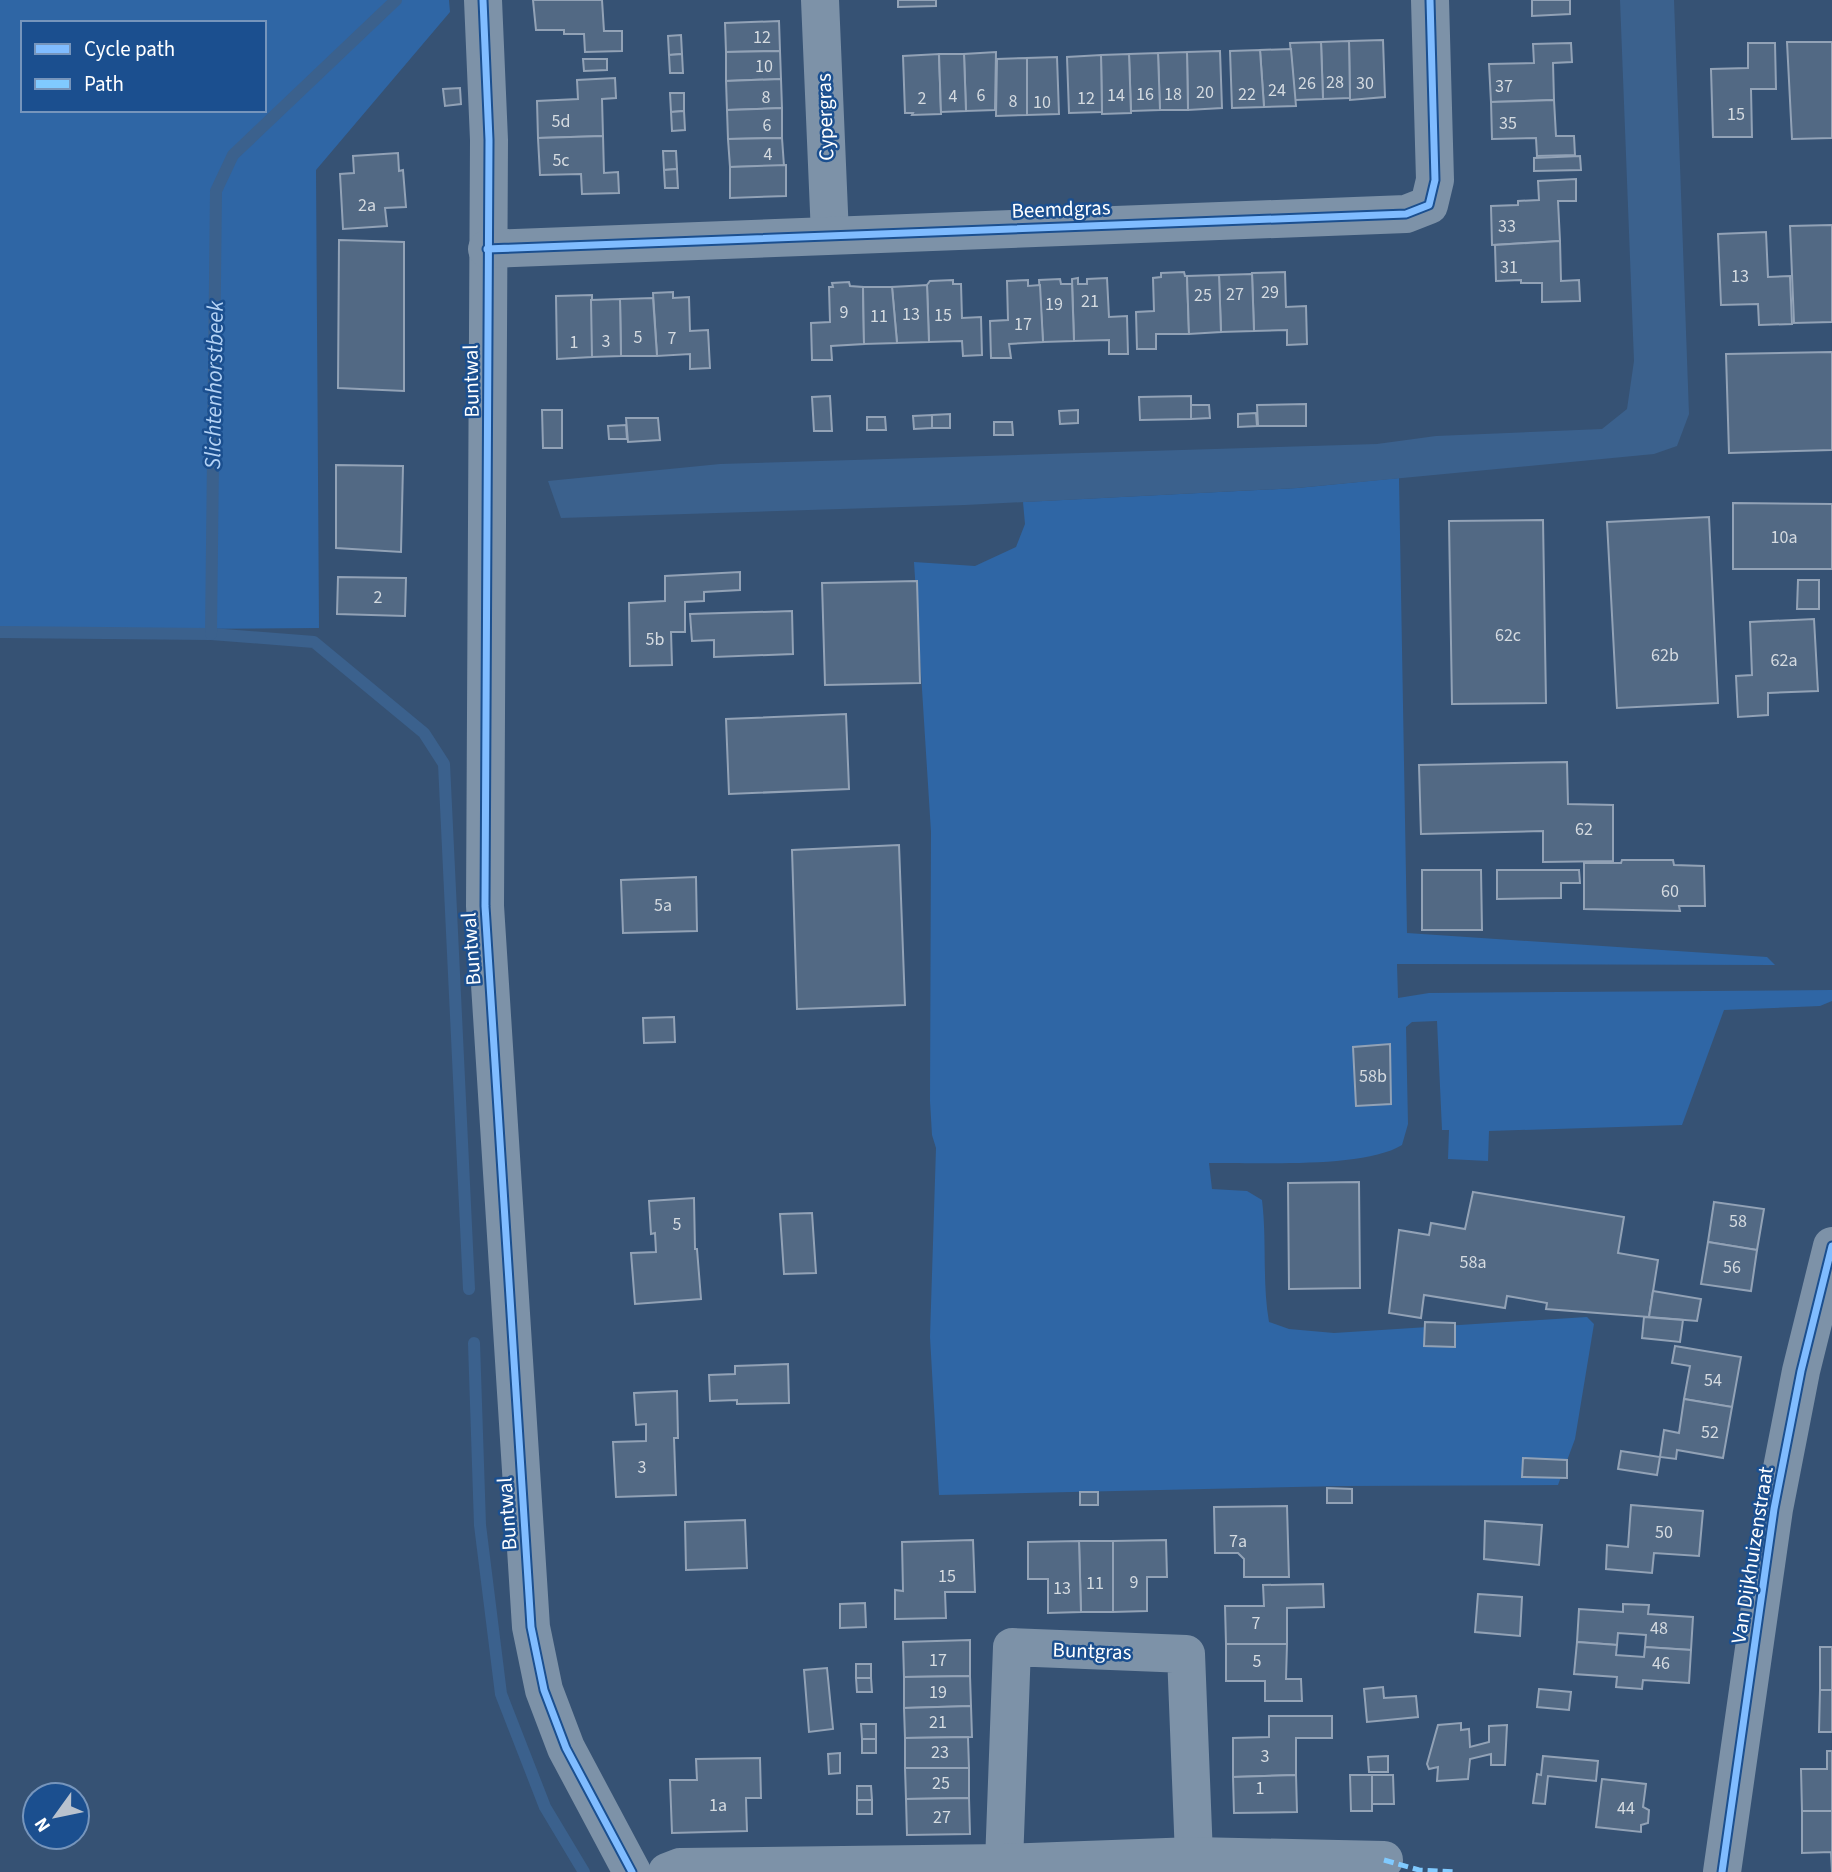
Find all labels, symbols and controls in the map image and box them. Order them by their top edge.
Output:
legend [21,21,266,112]
house number: 12 [753,25,771,50]
text: Cycle path [84,34,175,64]
house number: 10 [755,54,773,79]
text: Path [84,69,124,99]
house number: 28 [1326,70,1344,95]
house number: 26 [1298,71,1316,96]
house number: 30 [1356,71,1374,96]
street label: Cypergras [808,73,842,161]
house number: 37 [1495,74,1513,99]
house number: 24 [1268,78,1286,103]
house number: 20 [1196,80,1214,105]
house number: 16 [1136,82,1154,107]
house number: 18 [1164,82,1182,107]
house number: 22 [1238,82,1256,107]
house number: 6 [977,83,986,108]
house number: 14 [1107,83,1125,108]
house number: 4 [949,84,958,109]
house number: 8 [762,85,771,110]
house number: 2 [918,86,927,111]
house number: 12 [1077,86,1095,111]
house number: 8 [1009,89,1018,114]
house number: 10 [1033,90,1051,115]
house number: 15 [1727,102,1745,127]
house number: 5d [552,109,570,134]
house number: 35 [1499,111,1517,136]
house number: 6 [763,113,772,138]
house number: 4 [764,142,773,167]
house number: 5c [552,148,570,173]
street label: Beemdgras [1011,192,1111,226]
house number: 2a [358,193,376,218]
house number: 33 [1498,214,1516,239]
house number: 31 [1500,255,1518,280]
house number: 13 [1731,264,1749,289]
house number: 29 [1261,280,1279,305]
house number: 27 [1226,282,1244,307]
house number: 25 [1194,283,1212,308]
house number: 21 [1081,289,1099,314]
house number: 19 [1045,292,1063,317]
water label: Slichtenhorstbeek [196,299,232,470]
house number: 9 [840,300,849,325]
house number: 13 [902,302,920,327]
house number: 15 [934,303,952,328]
house number: 11 [870,304,888,329]
house number: 17 [1014,312,1032,337]
house number: 5 [634,325,643,350]
house number: 7 [668,326,677,351]
house number: 3 [602,329,611,354]
house number: 1 [570,330,578,355]
street label: Buntwal [455,344,487,418]
house number: 10a [1771,525,1797,550]
house number: 2 [374,585,383,610]
house number: 62c [1495,623,1521,648]
house number: 5b [646,627,664,652]
house number: 62b [1651,643,1679,668]
house number: 62a [1771,648,1797,673]
house number: 62 [1575,817,1593,842]
house number: 60 [1661,879,1679,904]
house number: 5a [654,893,672,918]
street label: Buntwal [453,911,489,987]
house number: 58b [1359,1064,1387,1089]
house number: 58 [1729,1209,1747,1234]
house number: 5 [673,1212,682,1237]
house number: 58a [1460,1250,1486,1275]
house number: 56 [1723,1255,1741,1280]
house number: 54 [1704,1368,1722,1393]
house number: 52 [1701,1420,1719,1445]
house number: 3 [638,1455,647,1480]
street label: Van Dijkhuizenstraat [1723,1464,1781,1646]
street label: Buntwal [489,1476,525,1552]
house number: 50 [1655,1520,1673,1545]
house number: 7a [1229,1529,1247,1554]
house number: 15 [938,1564,956,1589]
house number: 9 [1130,1570,1139,1595]
house number: 11 [1086,1571,1104,1596]
house number: 13 [1053,1576,1071,1601]
house number: 7 [1252,1611,1261,1636]
house number: 48 [1650,1616,1668,1641]
street label: Buntgras [1052,1635,1132,1667]
house number: 17 [929,1648,947,1673]
house number: 5 [1253,1649,1262,1674]
house number: 46 [1652,1651,1670,1676]
house number: 19 [929,1680,947,1705]
house number: 21 [929,1710,947,1735]
house number: 23 [931,1740,949,1765]
house number: 3 [1261,1744,1270,1769]
house number: 25 [932,1771,950,1796]
house number: 1 [1256,1776,1264,1801]
north arrow [21,1781,91,1851]
house number: 1a [709,1793,727,1818]
house number: 44 [1617,1796,1635,1821]
house number: 27 [933,1805,951,1830]
text: N [28,1812,58,1837]

